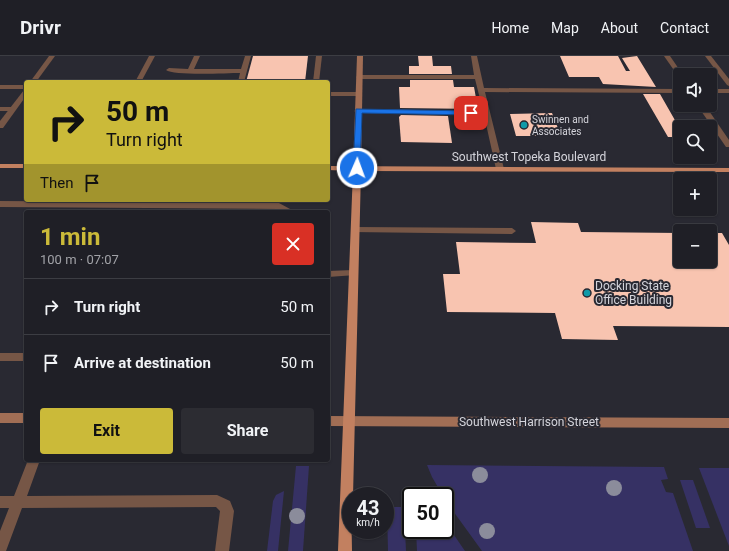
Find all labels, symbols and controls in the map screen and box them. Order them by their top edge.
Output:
text: Drivr [20,16,61,39]
text: Home [491,20,529,36]
text: Map [551,20,579,36]
text: About [601,20,638,36]
text: Contact [660,20,709,36]
map controls [673,68,717,268]
button: sound [673,68,717,112]
text: 50 m [106,95,169,128]
icon: right [40,96,92,148]
pin [454,96,488,130]
icon: arrive [460,102,482,124]
place label: Swinnen and Associates [532,114,589,137]
marker: Swinnen and Associates [519,120,529,130]
button: search [673,120,717,164]
text: Turn right [106,129,183,150]
position arrow [336,147,378,189]
street label: Southwest Topeka Boulevard [452,150,606,164]
icon: arrive [81,172,103,194]
button: + [673,172,717,216]
text: Then [40,174,73,192]
text: 1 min [40,223,100,251]
button: close [272,223,314,265]
button: − [673,224,717,268]
text: 100 m · 07:07 [40,252,119,267]
place label: Docking State Office Building [595,279,672,307]
marker: Docking State Office Building [582,288,592,298]
icon: right [40,296,62,318]
text: Turn right [74,298,140,316]
text: 50 m [280,298,314,316]
icon: arrive [40,352,62,374]
text: Arrive at destination [74,354,211,372]
text: 50 m [280,354,314,372]
button: Exit [40,408,173,454]
button: Share [181,408,314,454]
street label: Southwest Harrison Street [459,415,599,429]
speed limit sign: 50 [402,487,454,539]
text: 43 [357,496,379,520]
text: km/h [356,517,380,528]

